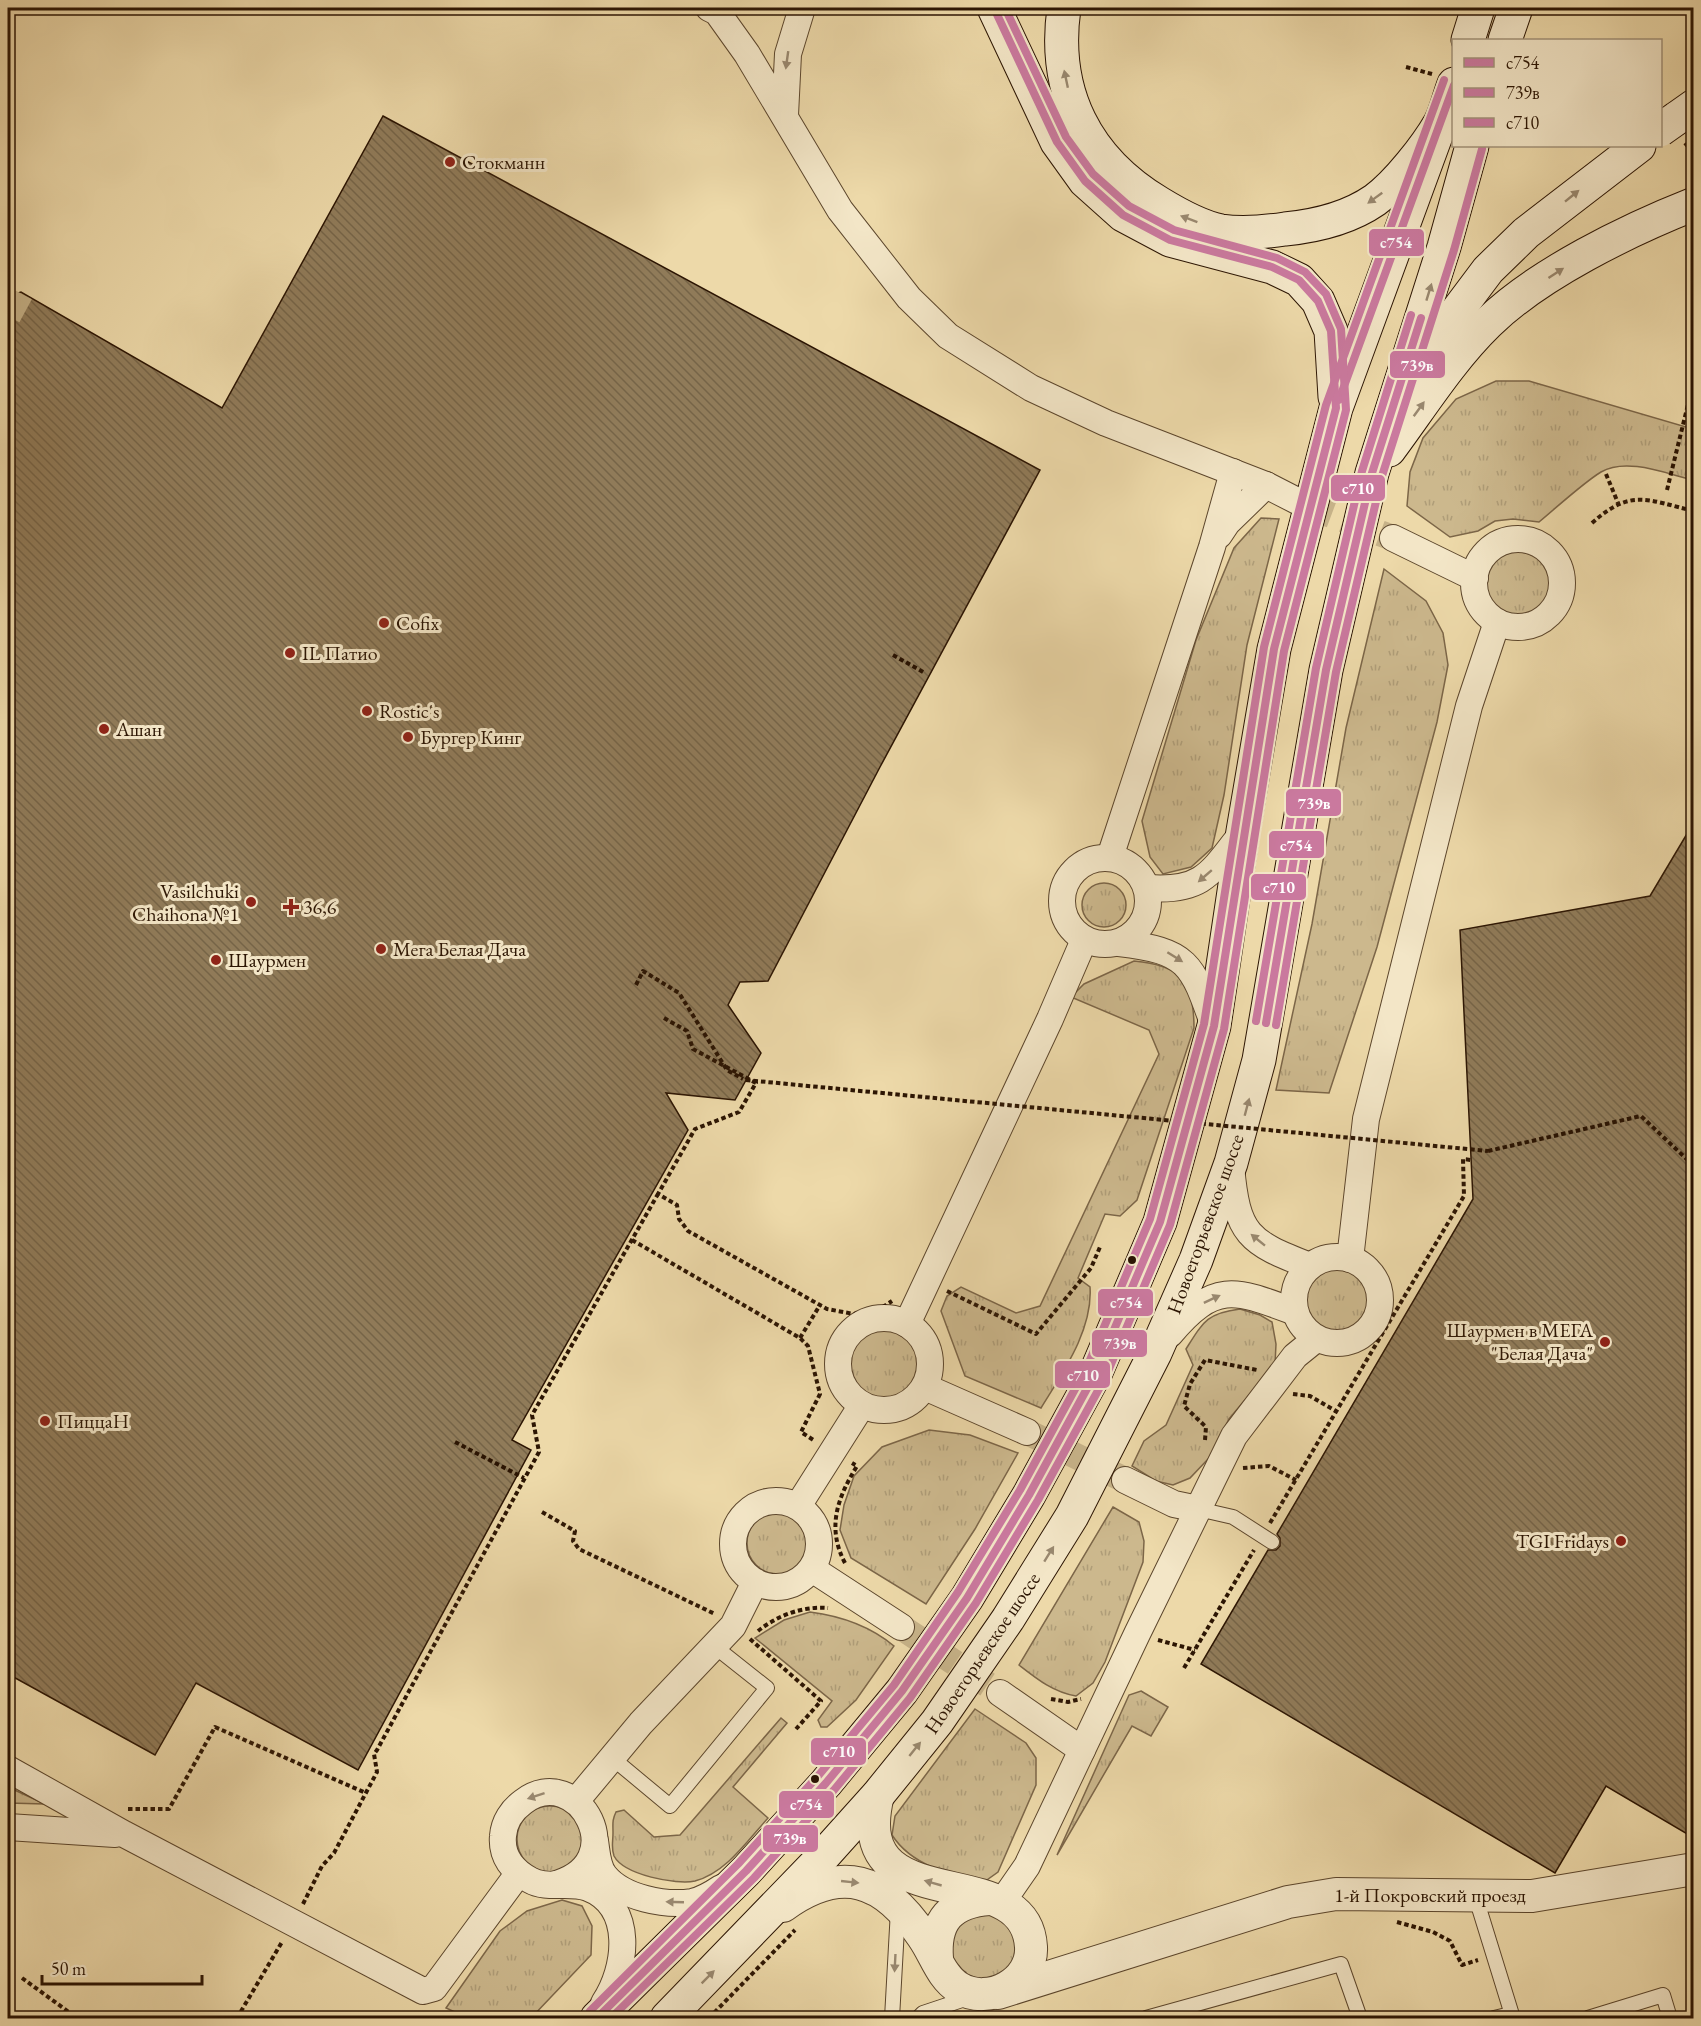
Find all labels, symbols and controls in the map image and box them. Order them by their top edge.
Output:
legend [1452,39,1662,147]
one-way arrow [783,51,792,70]
text: с754 [1506,51,1540,74]
one-way arrow [1061,69,1070,88]
text: 739в [1506,81,1540,104]
text: с710 [1506,111,1540,134]
place label: Стокманн [462,149,545,175]
marker: Стокманн [443,155,457,169]
one-way arrow [1564,190,1580,203]
one-way arrow [1368,192,1384,204]
one-way arrow [1180,214,1198,224]
line badge: с754 [1368,228,1425,257]
text: с754 [1380,232,1413,253]
one-way arrow [1548,268,1564,279]
one-way arrow [1425,283,1435,301]
line badge: 739в [1389,350,1446,379]
text: 739в [1400,355,1434,376]
one-way arrow [1413,402,1425,418]
line badge: с710 [1330,474,1386,502]
text: с710 [1342,478,1375,499]
place label: Cofix [396,610,439,636]
marker: Cofix [377,616,391,630]
place label: IL Патио [302,640,378,666]
marker: IL Патио [283,646,297,660]
place label: Rostic's [379,698,439,724]
marker: Rostic's [360,704,374,718]
place label: Ашан [115,716,162,742]
marker: Ашан [97,722,111,736]
place label: Бургер Кинг [420,724,521,750]
marker: Бургер Кинг [401,730,415,744]
line badge: 739в [1285,788,1342,817]
text: 739в [1297,793,1331,814]
line badge: с754 [1268,830,1325,859]
text: с754 [1280,835,1313,856]
one-way arrow [1198,869,1213,882]
line badge: с710 [1250,873,1307,901]
text: с710 [1263,877,1296,898]
place label: Vasilchuki Chaihona №1 [132,878,239,927]
place label: 36,6 [303,894,337,920]
marker: Vasilchuki Chaihona №1 [244,895,258,909]
marker: 36,6 [284,900,298,914]
place label: Мега Белая Дача [393,936,526,962]
marker: Мега Белая Дача [374,942,388,956]
place label: Шаурмен [228,947,306,973]
one-way arrow [1166,951,1183,962]
marker: Шаурмен [209,953,223,967]
one-way arrow [1242,1098,1252,1116]
street label: Новоегорьевское шоссе [1160,1130,1250,1318]
one-way arrow [1251,1234,1266,1247]
unlabelled marker [1126,1254,1138,1266]
line badge: с754 [1097,1288,1154,1317]
text: с754 [1110,1292,1143,1313]
one-way arrow [1203,1295,1220,1304]
place label: Шаурмен в МЕГА "Белая Дача" [1447,1317,1593,1366]
line badge: 739в [1091,1329,1148,1358]
text: 739в [1103,1333,1137,1354]
marker: Шаурмен в МЕГА "Белая Дача" [1598,1335,1612,1349]
line badge: с710 [1054,1360,1111,1389]
text: с710 [1067,1365,1100,1386]
place label: ПиццаН [57,1408,129,1434]
marker: ПиццаН [38,1414,52,1428]
place label: TGI Fridays [1516,1528,1609,1554]
marker: TGI Fridays [1614,1534,1628,1548]
one-way arrow [1043,1546,1054,1562]
street label: Новоегорьевское шоссе [918,1567,1046,1739]
line badge: с710 [810,1737,867,1766]
text: с710 [823,1741,856,1762]
one-way arrow [908,1741,921,1757]
unlabelled marker [809,1773,821,1785]
line badge: с754 [778,1790,835,1819]
one-way arrow [527,1792,545,1801]
text: с754 [790,1794,823,1815]
line badge: 739в [762,1824,819,1853]
text: 739в [773,1828,807,1849]
one-way arrow [841,1877,860,1887]
one-way arrow [924,1878,942,1888]
street label: 1-й Покровский проезд [1334,1882,1526,1908]
one-way arrow [666,1898,685,1907]
scale bar [42,1948,202,1986]
one-way arrow [891,1954,900,1973]
text: 50 m [51,1957,86,1980]
one-way arrow [700,1970,714,1984]

